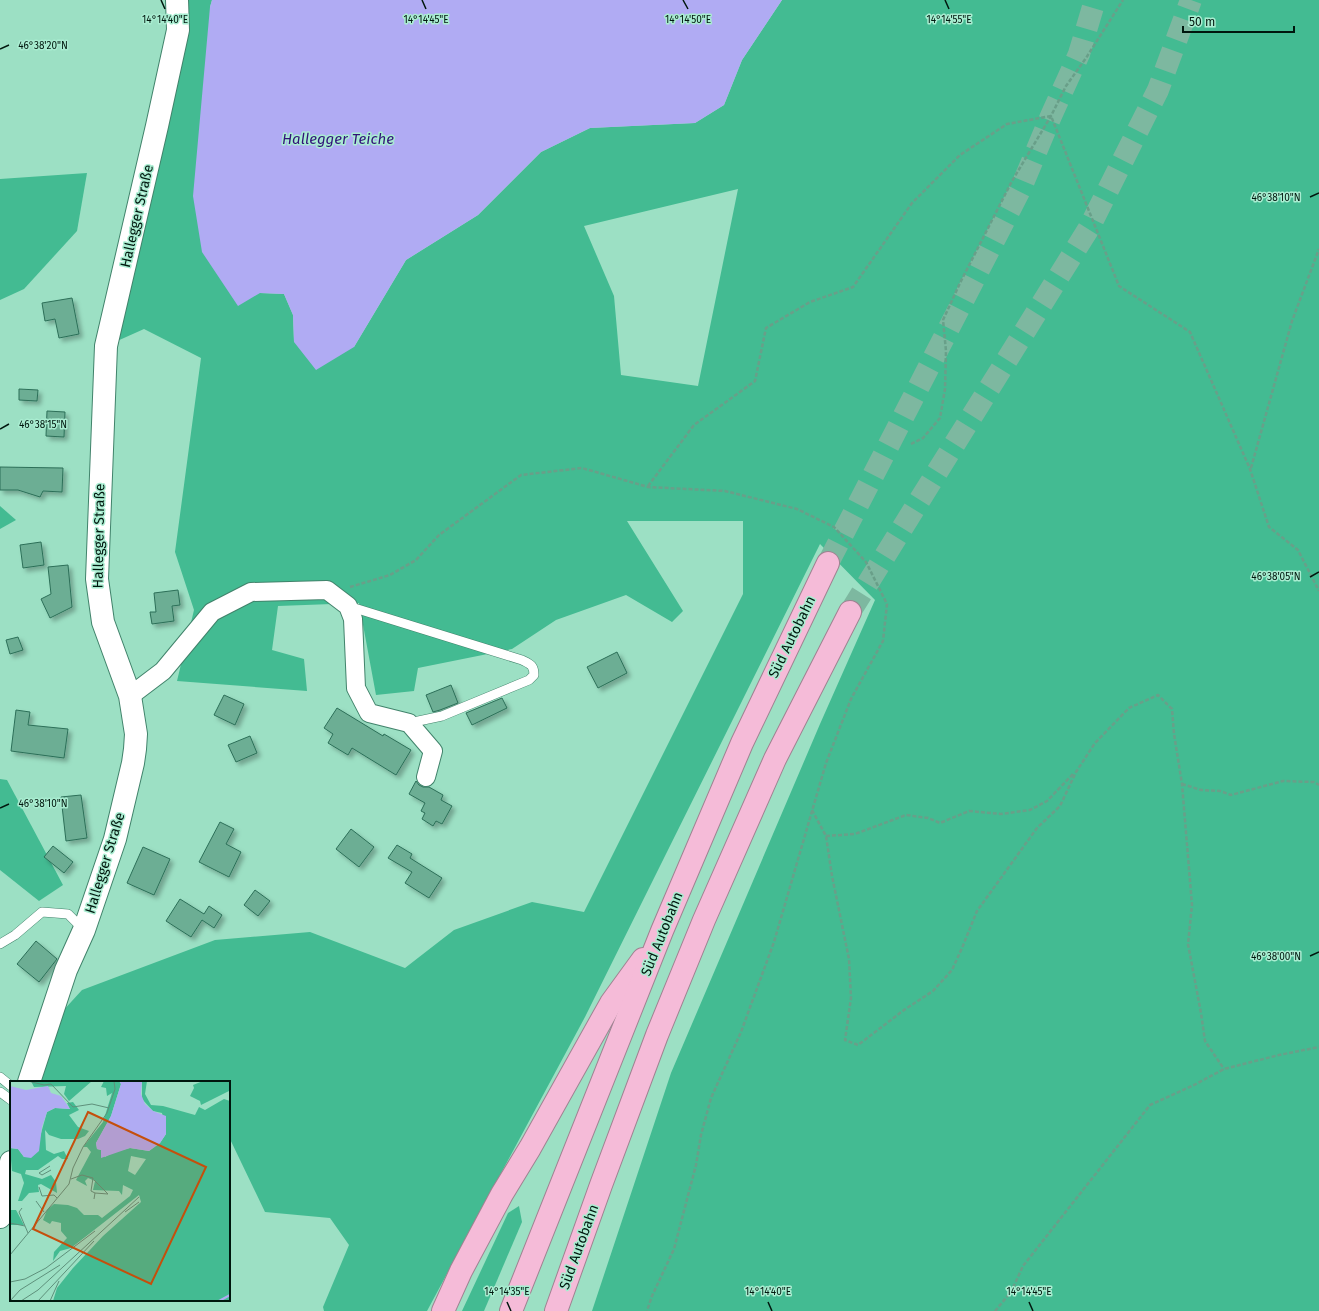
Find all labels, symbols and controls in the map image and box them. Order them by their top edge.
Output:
scale bar [1183,8,1294,34]
text: 14°14'40"E [142,14,188,26]
text: 14°14'45"E [403,14,449,26]
text: 14°14'50"E [665,14,711,26]
text: 14°14'55"E [926,14,972,26]
text: 50 m [1189,15,1215,29]
text: 46°38'20"N [18,40,68,52]
water label: Hallegger Teiche [282,130,394,148]
street label: Hallegger Straße [117,163,157,269]
text: 46°38'10"N [1252,192,1300,204]
text: 46°38'15"N [19,419,67,431]
street label: Hallegger Straße [90,483,108,589]
text: 46°38'05"N [1251,571,1301,583]
street label: Süd Autobahn [765,593,819,681]
text: 46°38'10"N [19,798,67,810]
street label: Hallegger Straße [82,810,128,916]
street label: Süd Autobahn [637,889,687,979]
text: 46°38'00"N [1251,951,1301,963]
inset map [10,1081,230,1301]
street label: Süd Autobahn [556,1202,602,1292]
text: 14°14'35"E [484,1286,530,1298]
text: 14°14'40"E [745,1286,791,1298]
text: 14°14'45"E [1006,1286,1052,1298]

